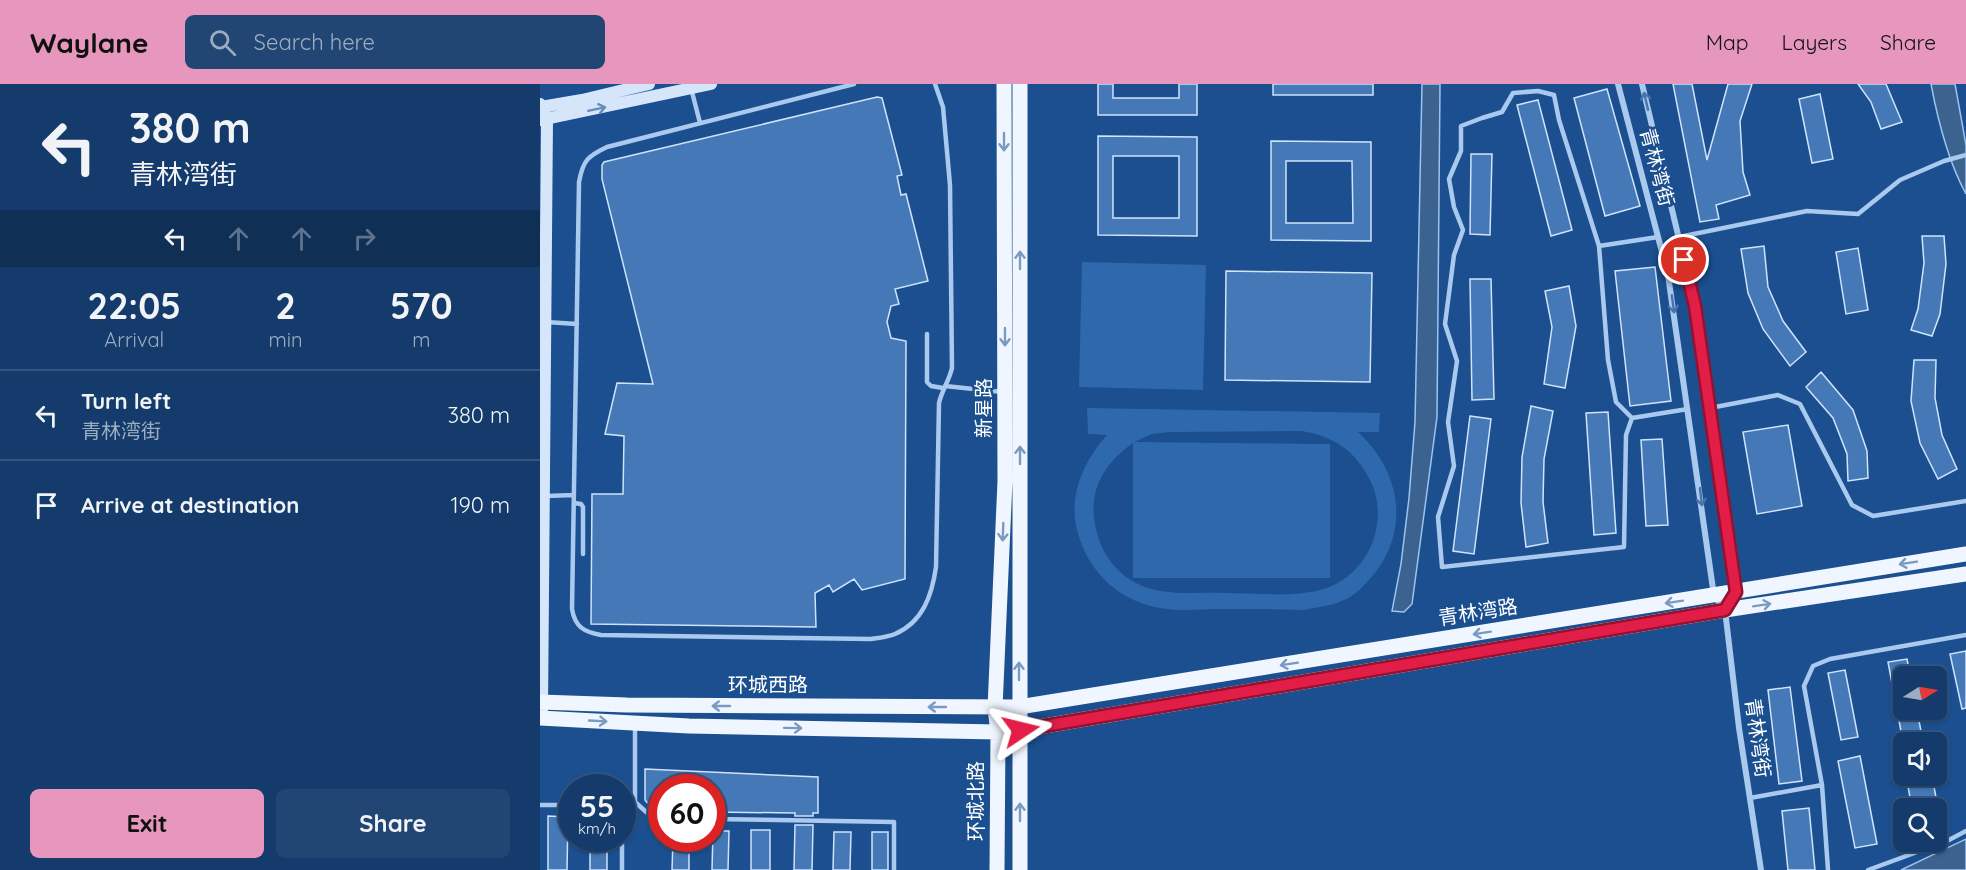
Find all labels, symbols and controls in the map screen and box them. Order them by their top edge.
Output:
search box [185,15,605,69]
text: Waylane [30,25,149,60]
icon: search [206,26,239,59]
text: Search here [254,28,375,56]
text: Map [1706,29,1749,55]
text: Layers [1782,29,1847,55]
text: Share [1880,29,1936,55]
one-way arrow [1640,92,1652,111]
text: 380 m [129,101,251,154]
one-way arrow [587,103,607,114]
icon: left [30,108,108,186]
street label: 青林湾街 [1635,125,1680,209]
one-way arrow [998,132,1010,152]
text: 青林湾街 [129,157,237,191]
icon: left [159,222,192,255]
icon: ahead [222,222,255,255]
icon: ahead [285,222,318,255]
icon: right [348,222,381,255]
pin [1658,234,1709,285]
icon: arrive [1667,243,1700,276]
one-way arrow [1014,251,1026,271]
text: 22:05 [87,283,181,328]
text: 2 [275,283,296,328]
text: 570 [390,283,453,328]
one-way arrow [1667,293,1678,313]
text: Arrival [104,327,164,352]
text: min [268,327,303,352]
text: m [412,327,430,352]
one-way arrow [999,327,1011,347]
street label: 新星路 [971,378,996,438]
text: Turn left [81,387,171,415]
icon: left [30,399,63,432]
text: 380 m [447,401,510,429]
text: 青林湾街 [81,418,161,443]
one-way arrow [1014,446,1026,466]
one-way arrow [1696,486,1707,506]
icon: arrive [30,489,63,522]
text: Arrive at destination [81,491,299,519]
text: 190 m [450,491,510,519]
one-way arrow [997,522,1008,542]
one-way arrow [1899,558,1919,569]
street label: 青林湾路 [1436,593,1519,630]
one-way arrow [1665,597,1685,608]
one-way arrow [1751,599,1771,610]
one-way arrow [1473,628,1492,639]
one-way arrow [1280,658,1300,669]
one-way arrow [1013,662,1025,682]
north arrow [1893,666,1947,720]
map controls [1893,666,1947,852]
street label: 环城西路 [728,672,808,697]
street label: 青林湾街 [1741,697,1776,779]
position arrow [989,698,1053,762]
one-way arrow [711,700,731,712]
one-way arrow [927,701,947,713]
one-way arrow [588,716,608,727]
one-way arrow [783,722,803,734]
button: sound [1893,732,1947,786]
street label: 环城北路 [963,761,988,841]
speed limit sign: 60 [648,774,726,852]
text: 55 [580,787,614,825]
button: Exit [30,789,264,858]
button: Share [276,789,510,858]
button: search [1893,798,1947,852]
one-way arrow [1015,802,1026,822]
text: km/h [578,819,616,838]

